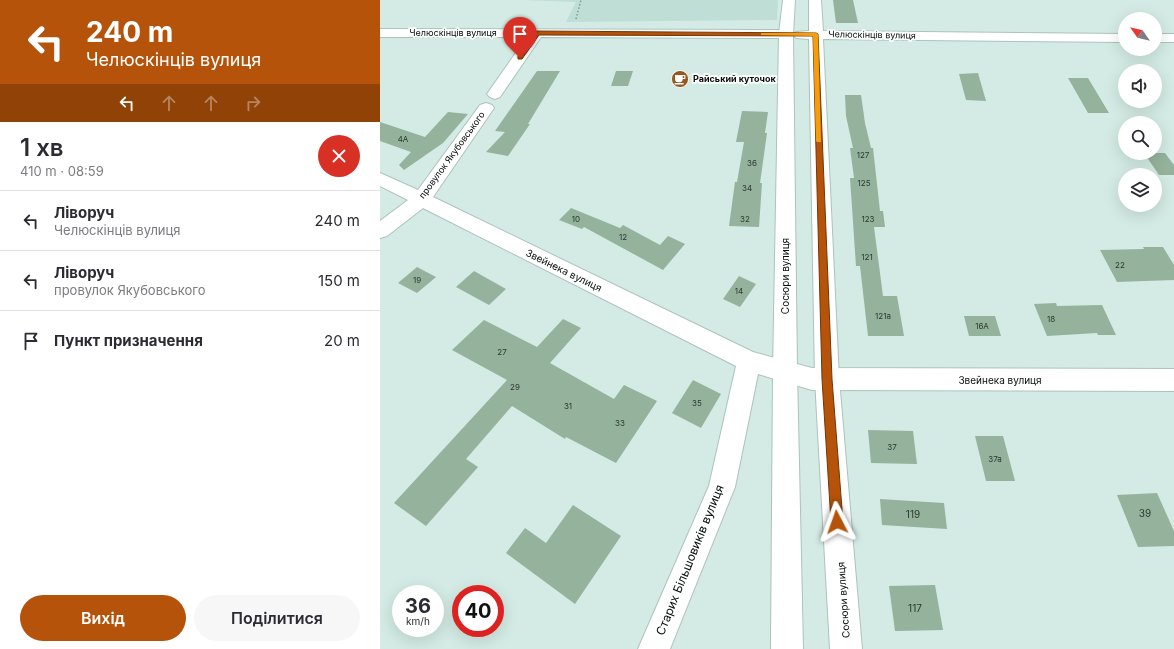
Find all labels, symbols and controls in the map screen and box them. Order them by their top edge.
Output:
north arrow [1118,12,1162,56]
map controls [1118,12,1162,212]
text: 240 m [86,15,173,49]
icon: left [20,16,72,68]
pin [503,17,537,58]
icon: arrive [509,23,531,45]
street label: Челюскінців вулиця [409,27,497,38]
street label: Челюскінців вулиця [828,28,916,41]
text: Челюскінців вулиця [86,49,261,70]
button: sound [1118,64,1162,108]
cafe icon: Райський куточок [670,69,690,89]
place label: Райський куточок [693,73,777,84]
icon: left [116,92,138,114]
icon: ahead [158,92,180,114]
icon: ahead [200,92,222,114]
icon: right [242,92,264,114]
street label: провулок Якубовського [416,109,487,200]
button: search [1118,116,1162,160]
text: 1 хв [20,133,64,162]
house number: 4А [398,134,409,144]
button: close [318,135,360,177]
house number: 127 [857,150,870,160]
house number: 36 [747,158,757,168]
text: 410 m · 08:59 [20,163,104,179]
button: layers [1118,168,1162,212]
house number: 125 [858,178,871,188]
house number: 34 [742,183,752,193]
text: Ліворуч [54,203,114,222]
icon: left [20,210,42,232]
text: 240 m [315,211,360,230]
house number: 10 [572,214,580,224]
house number: 32 [740,214,750,224]
house number: 123 [861,214,875,224]
text: Челюскінців вулиця [54,222,181,238]
house number: 12 [619,232,627,242]
street label: Сосюри вулиця [779,238,791,314]
street label: Звейнека вулиця [524,246,604,294]
house number: 121 [861,252,873,262]
house number: 22 [1115,260,1125,270]
text: Ліворуч [54,263,114,282]
icon: left [20,270,42,292]
text: 150 m [318,271,360,290]
house number: 19 [413,275,421,285]
text: провулок Якубовського [54,282,205,298]
house number: 14 [735,286,743,296]
house number: 121а [875,311,891,321]
house number: 18 [1047,314,1055,324]
house number: 16А [975,321,989,331]
icon: arrive [20,330,42,352]
text: Пункт призначення [54,331,203,350]
text: 20 m [324,331,360,350]
house number: 27 [497,347,507,357]
street label: Звейнека вулиця [958,374,1042,386]
house number: 29 [510,382,520,392]
house number: 35 [692,398,702,408]
house number: 31 [564,401,572,411]
house number: 33 [615,418,625,428]
house number: 37 [887,442,897,452]
house number: 37а [988,454,1002,464]
street label: Старих Більшовиків вулиця [652,482,727,637]
position arrow [816,501,858,543]
house number: 39 [1139,507,1151,519]
house number: 119 [906,508,920,520]
street label: Сосюри вулиця [834,562,852,638]
speed limit sign: 40 [452,585,504,637]
text: 36 [405,594,431,618]
button: Вихід [20,595,186,641]
button: Поділитися [194,595,360,641]
house number: 117 [908,602,922,614]
text: km/h [406,615,430,627]

